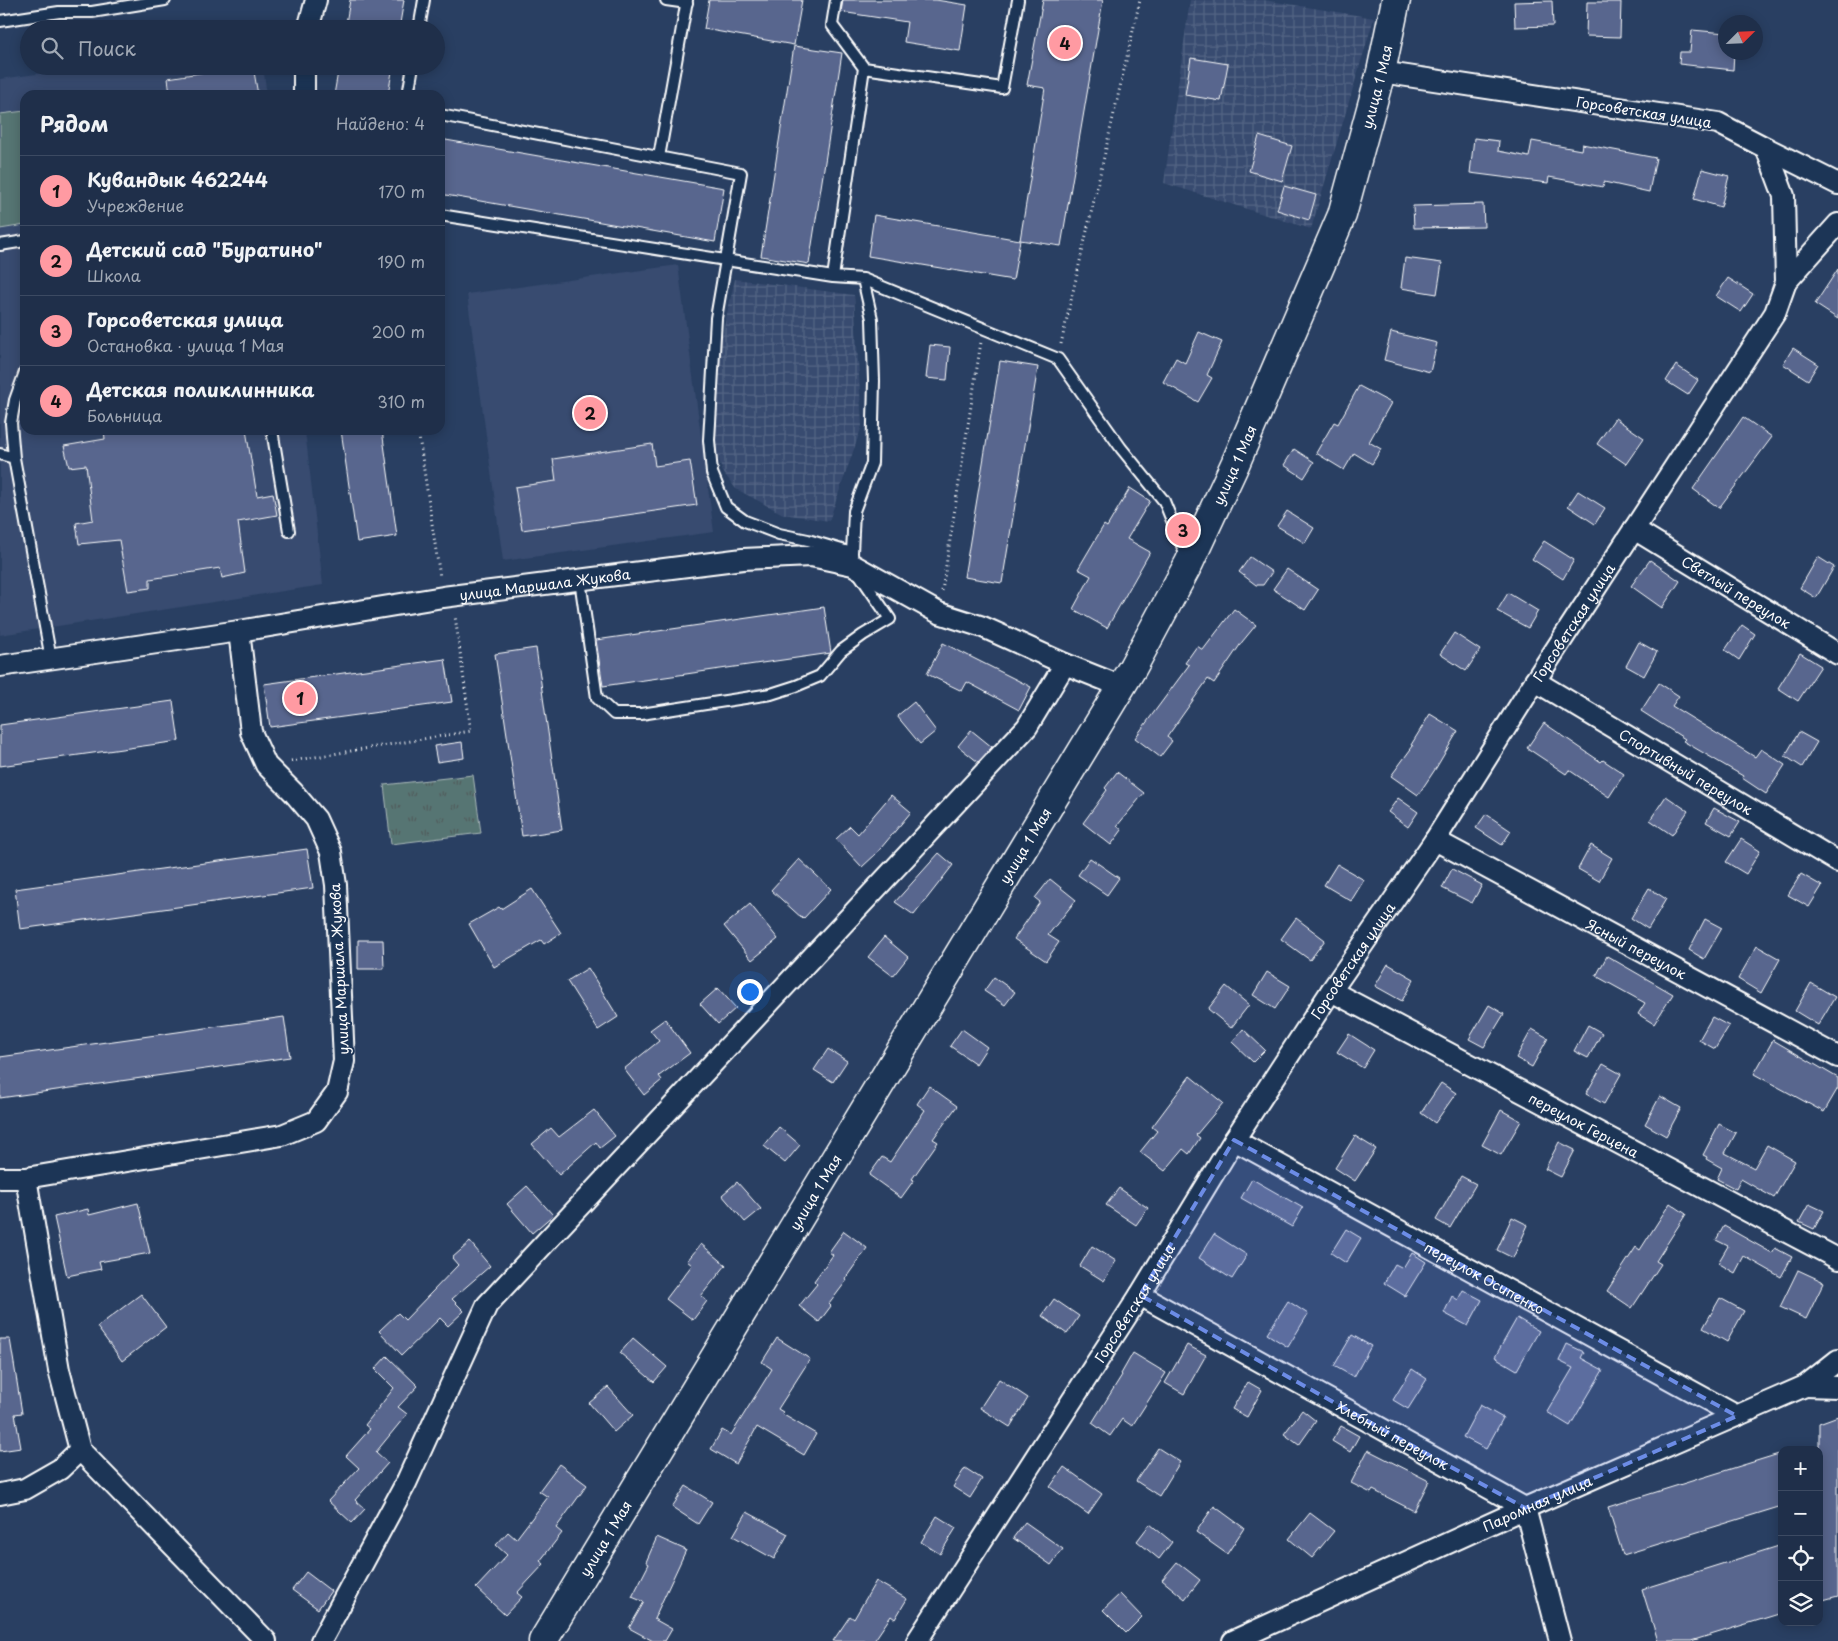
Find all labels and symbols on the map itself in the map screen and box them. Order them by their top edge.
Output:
north arrow [1718,15,1763,60]
pin: 4 [1049,24,1081,62]
street label: улица 1 Мая [1356,43,1397,131]
street label: Горсоветская улица [1575,91,1713,133]
pin: 2 [574,394,606,432]
street label: улица 1 Мая [1207,422,1261,508]
pin: 3 [1167,511,1199,549]
street label: Светлый переулок [1678,550,1796,634]
street label: Горсоветская улица [1527,559,1620,685]
street label: улица Маршала Жукова [458,563,632,605]
pin: 1 [284,679,316,717]
street label: Спортивный переулок [1615,723,1757,820]
street label: улица 1 Мая [994,804,1056,888]
street label: улица Маршала Жукова [324,882,354,1055]
street label: Горсоветская улица [1305,898,1400,1023]
street label: Ясный переулок [1583,913,1691,984]
your location [737,979,763,1005]
street label: переулок Герцена [1525,1087,1643,1163]
street label: улица 1 Мая [784,1150,846,1234]
street label: переулок Осипенко [1421,1236,1549,1319]
street label: Горсоветская улица [1089,1239,1180,1366]
street label: Хлебный переулок [1333,1395,1454,1475]
street label: Паромная улица [1479,1470,1595,1537]
street label: улица 1 Мая [574,1496,636,1580]

